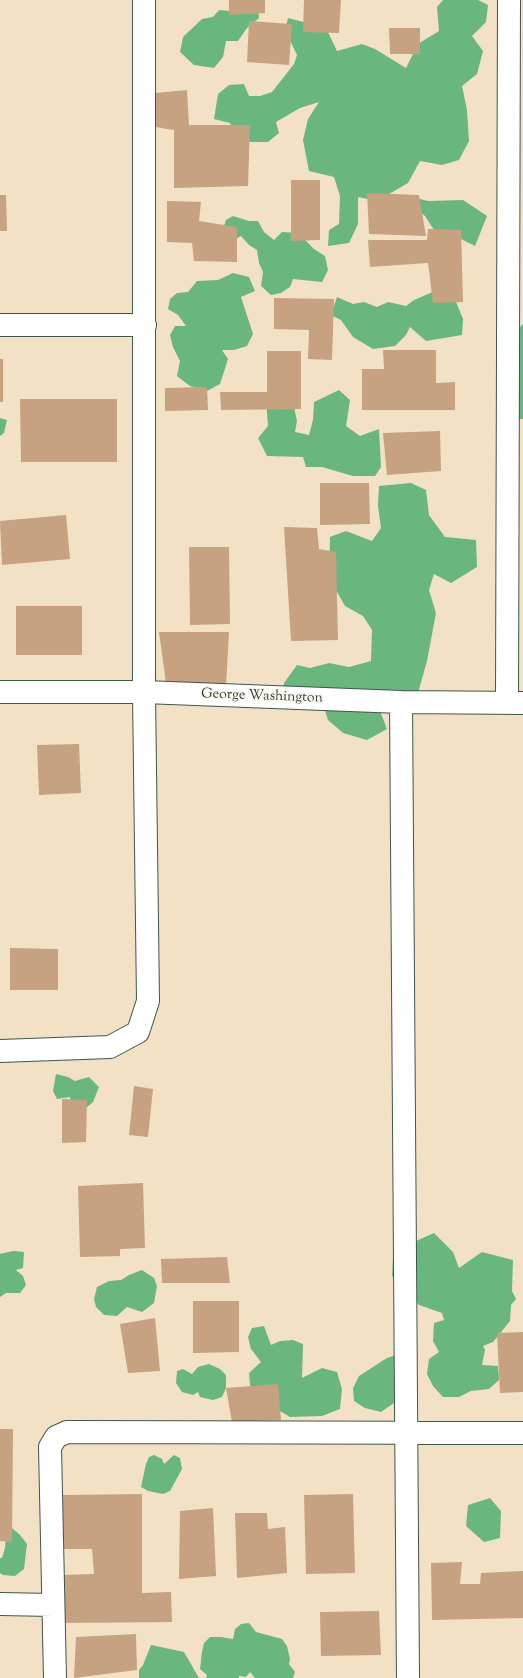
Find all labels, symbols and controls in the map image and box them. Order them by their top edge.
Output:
street label: George Washington [201,686,323,708]

